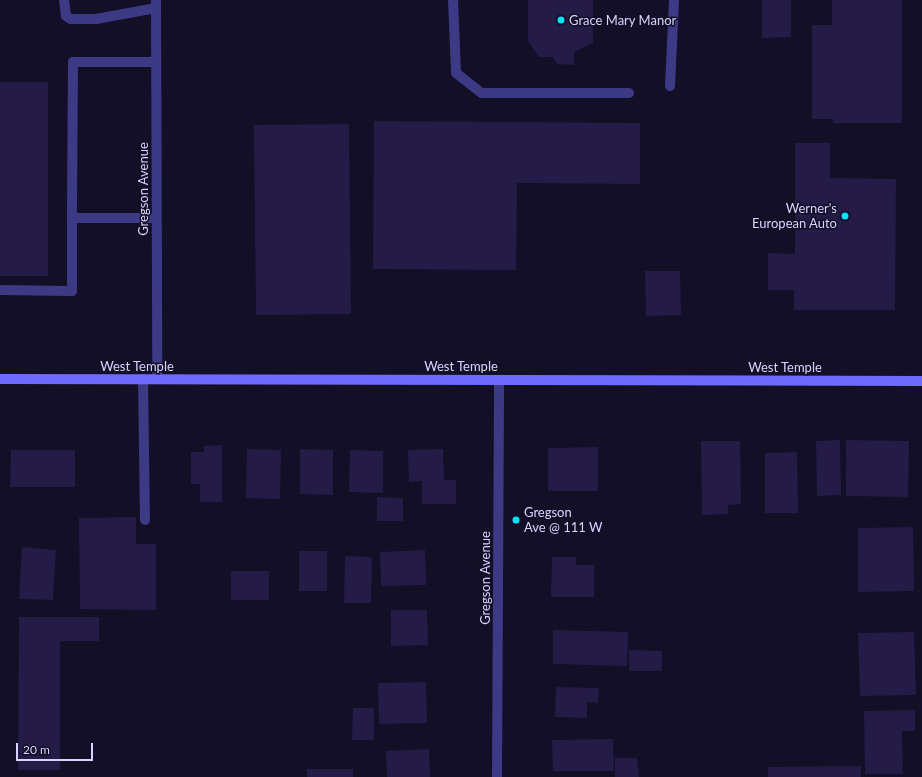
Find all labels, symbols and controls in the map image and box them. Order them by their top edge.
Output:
place label: Grace Mary Manor [569,12,677,28]
marker: Grace Mary Manor [556,15,566,25]
street label: Gregson Avenue [135,142,151,236]
place label: Werner's European Auto [752,201,837,232]
marker: Werner's European Auto [840,211,850,221]
street label: West Temple [100,358,174,374]
street label: West Temple [424,358,498,374]
street label: West Temple [748,359,822,375]
place label: Gregson Ave @ 111 W [524,505,603,536]
marker: Gregson Ave @ 111 W [511,515,521,525]
street label: Gregson Avenue [477,531,493,625]
scale bar [18,735,95,761]
text: 20 m [23,742,50,757]

